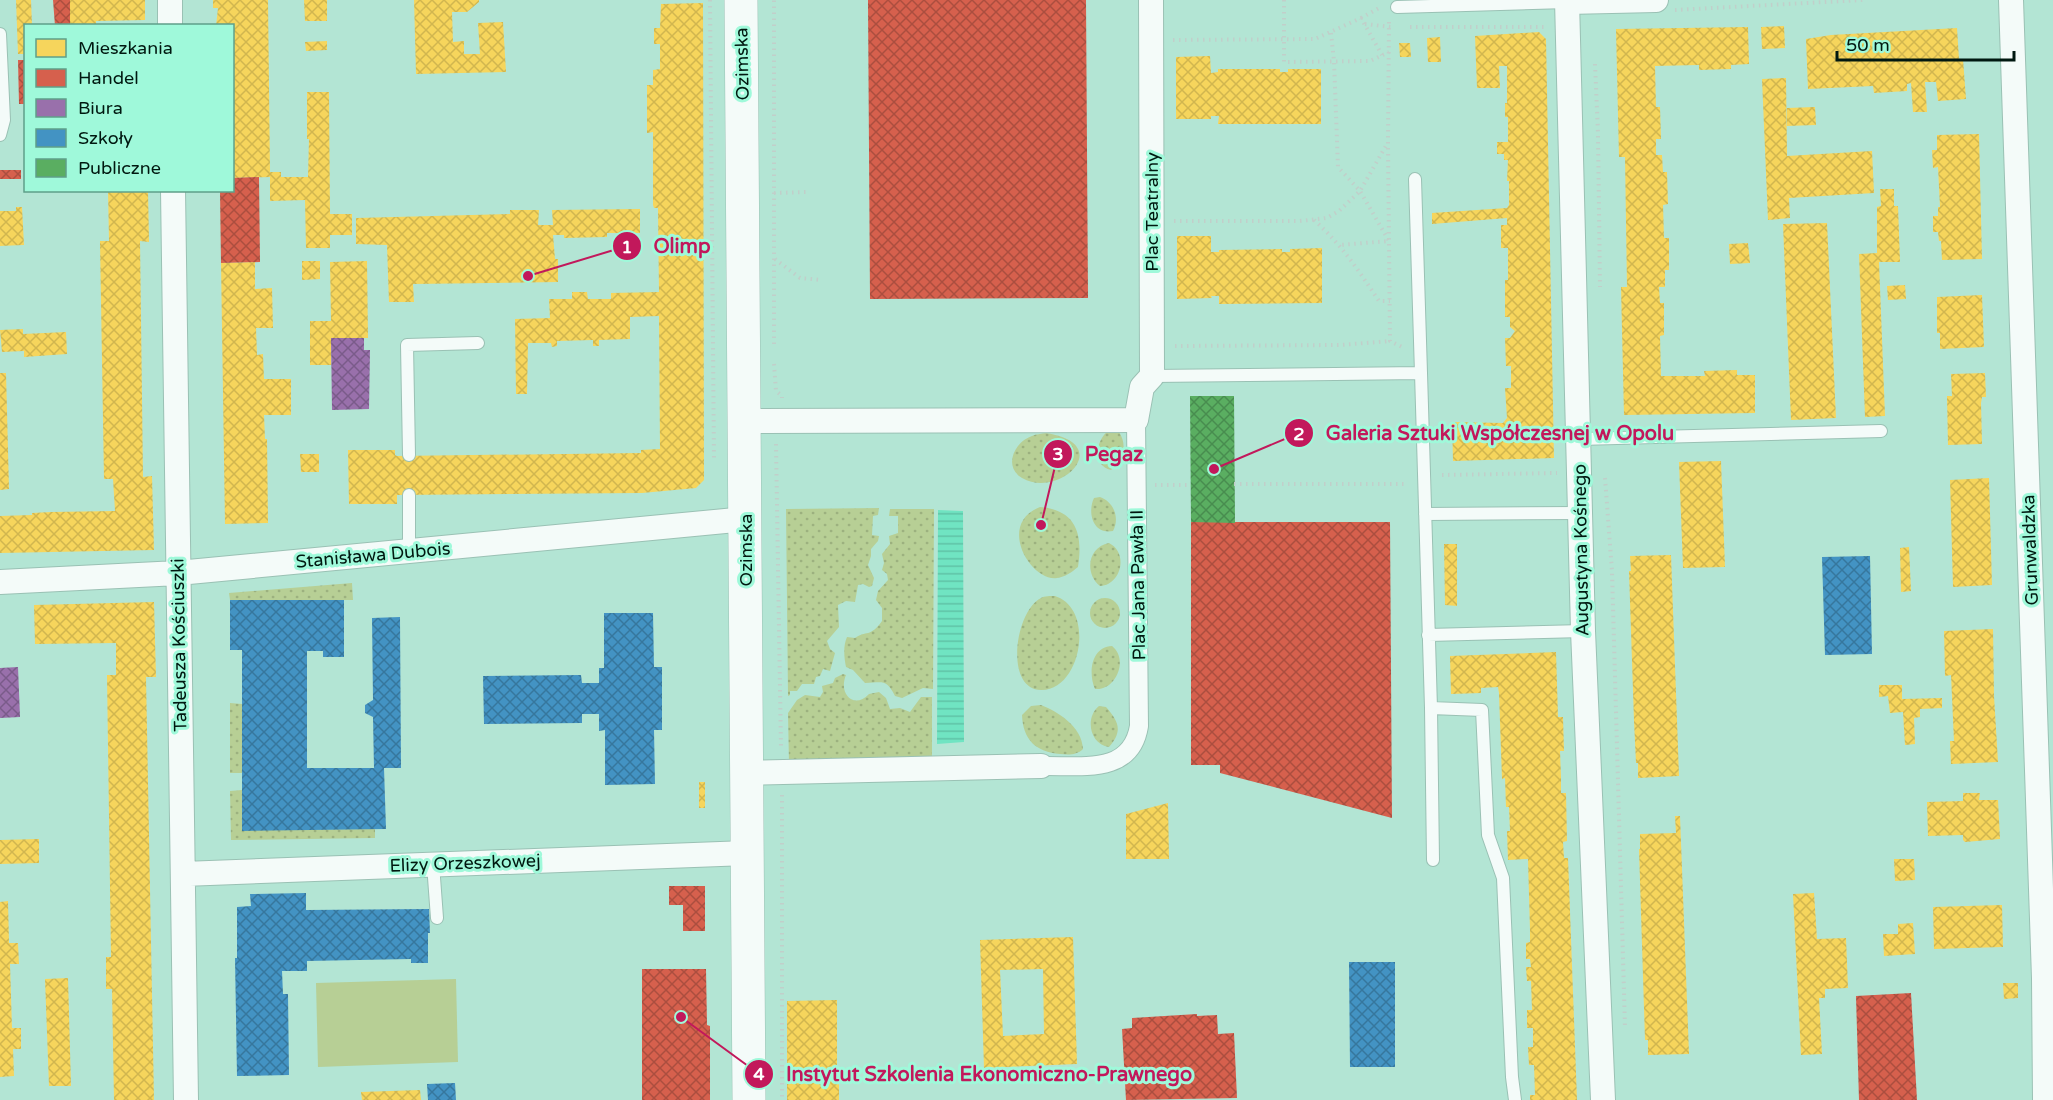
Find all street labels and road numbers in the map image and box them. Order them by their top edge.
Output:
street label: Ozimska [730,27,754,101]
street label: Plac Teatralny [1141,152,1163,272]
street label: Augustyna Kośnego [1568,464,1594,636]
street label: Grunwaldzka [2017,494,2043,606]
street label: Plac Jana Pawła II [1126,509,1150,661]
street label: Ozimska [735,514,757,586]
street label: Stanisława Dubois [295,537,451,573]
street label: Tadeusza Kościuszki [166,558,192,732]
street label: Elizy Orzeszkowej [389,849,541,877]

